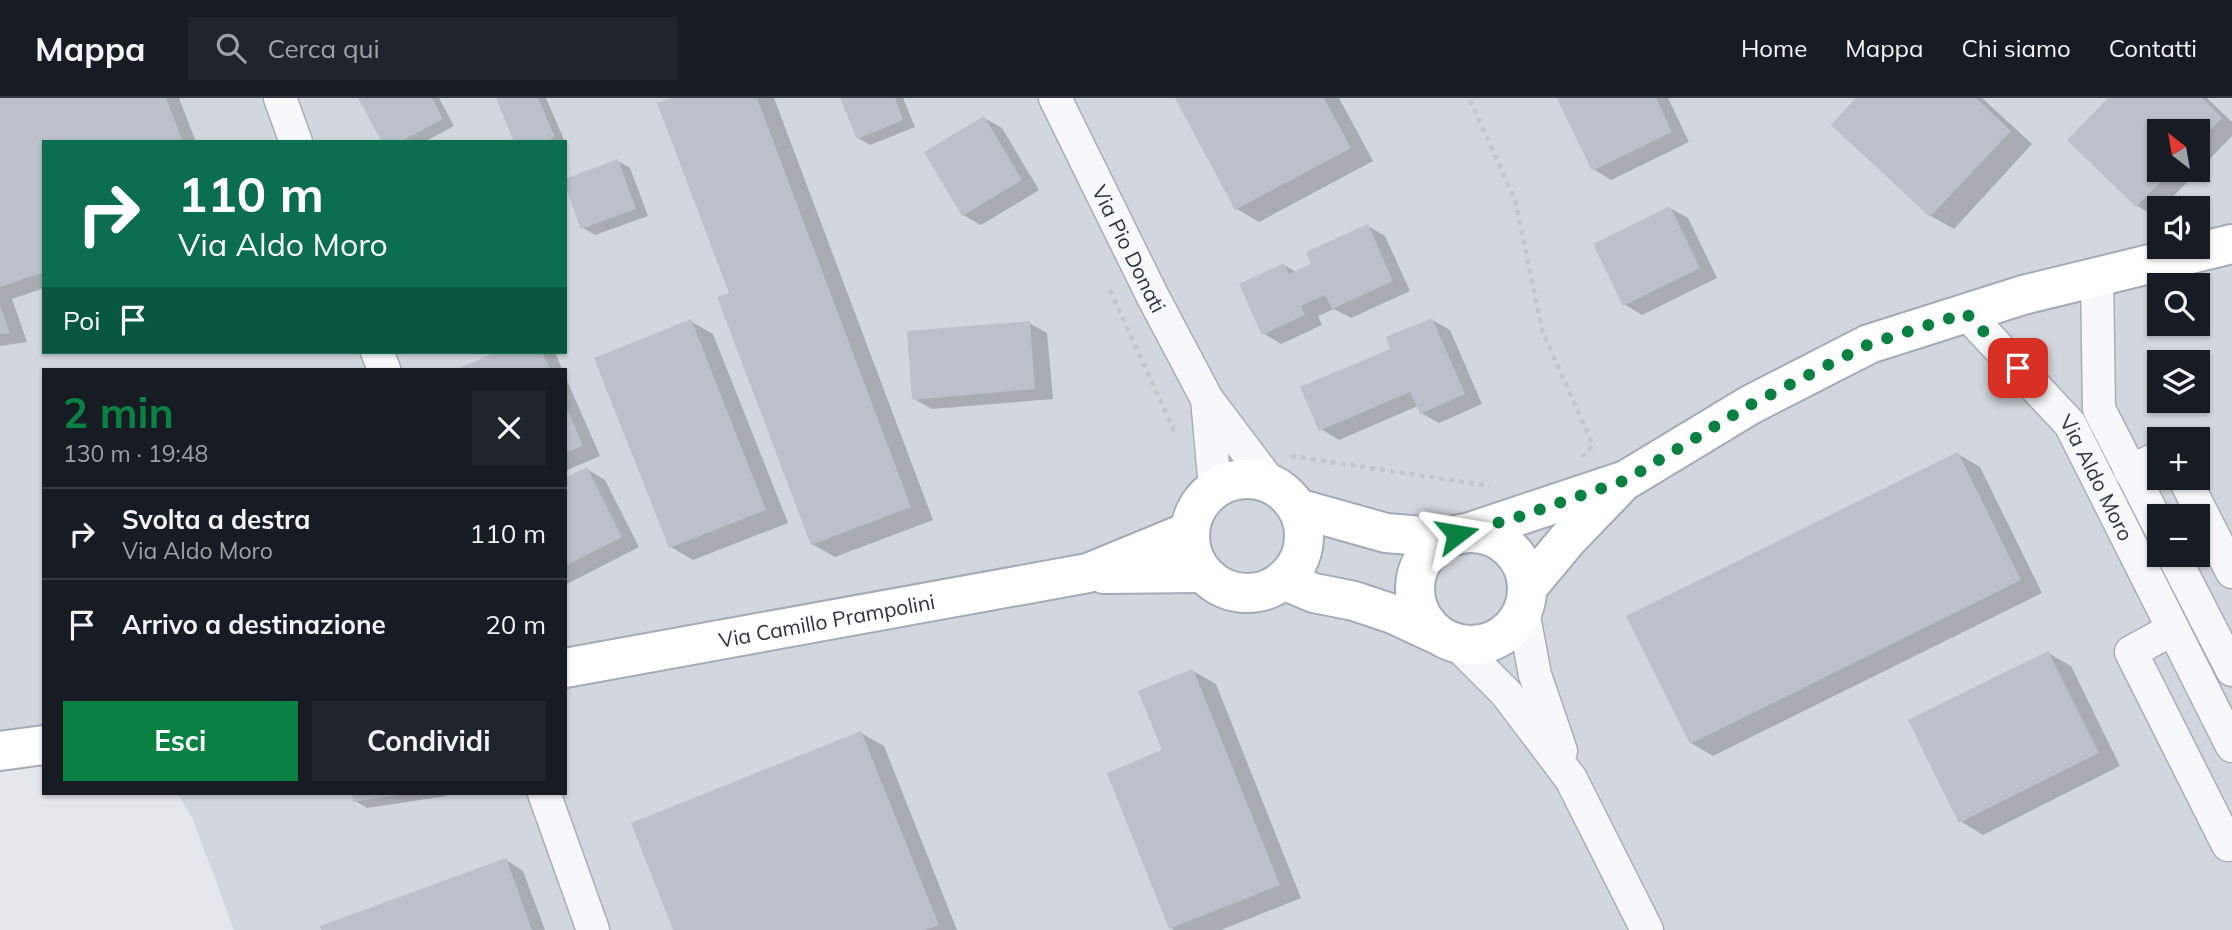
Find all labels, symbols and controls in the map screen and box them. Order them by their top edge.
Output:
search box [188,17,678,80]
text: Mappa [35,28,146,69]
icon: search [212,29,250,67]
text: Cerca qui [268,32,380,65]
text: Home [1741,33,1807,63]
text: Mappa [1845,33,1923,63]
text: Chi siamo [1961,33,2071,63]
text: Contatti [2109,33,2197,63]
north arrow [2147,119,2210,182]
map controls [2147,119,2210,567]
text: 110 m [178,163,324,224]
icon: right [63,168,154,259]
street label: Via Pio Donati [1087,181,1172,317]
button: sound [2147,196,2210,259]
text: Via Aldo Moro [178,224,388,264]
button: search [2147,273,2210,336]
icon: arrive [114,301,152,339]
text: Poi [63,304,100,337]
pin [1988,338,2048,398]
icon: arrive [1999,349,2037,387]
button: layers [2147,350,2210,413]
text: 2 min [63,386,174,439]
button: close [472,391,546,465]
street label: Via Aldo Moro [2054,409,2140,545]
button: + [2147,427,2210,490]
text: 130 m · 19:48 [63,439,208,468]
position arrow [1420,497,1494,571]
text: Svolta a destra [122,503,310,536]
button: − [2147,504,2210,567]
icon: right [63,515,101,553]
text: 110 m [470,517,546,550]
text: Via Aldo Moro [122,536,273,565]
street label: Via Camillo Prampolini [716,588,937,653]
icon: arrive [63,606,101,644]
text: Arrivo a destinazione [122,608,386,641]
text: 20 m [485,608,546,641]
button: Esci [63,701,298,781]
button: Condividi [312,701,546,781]

